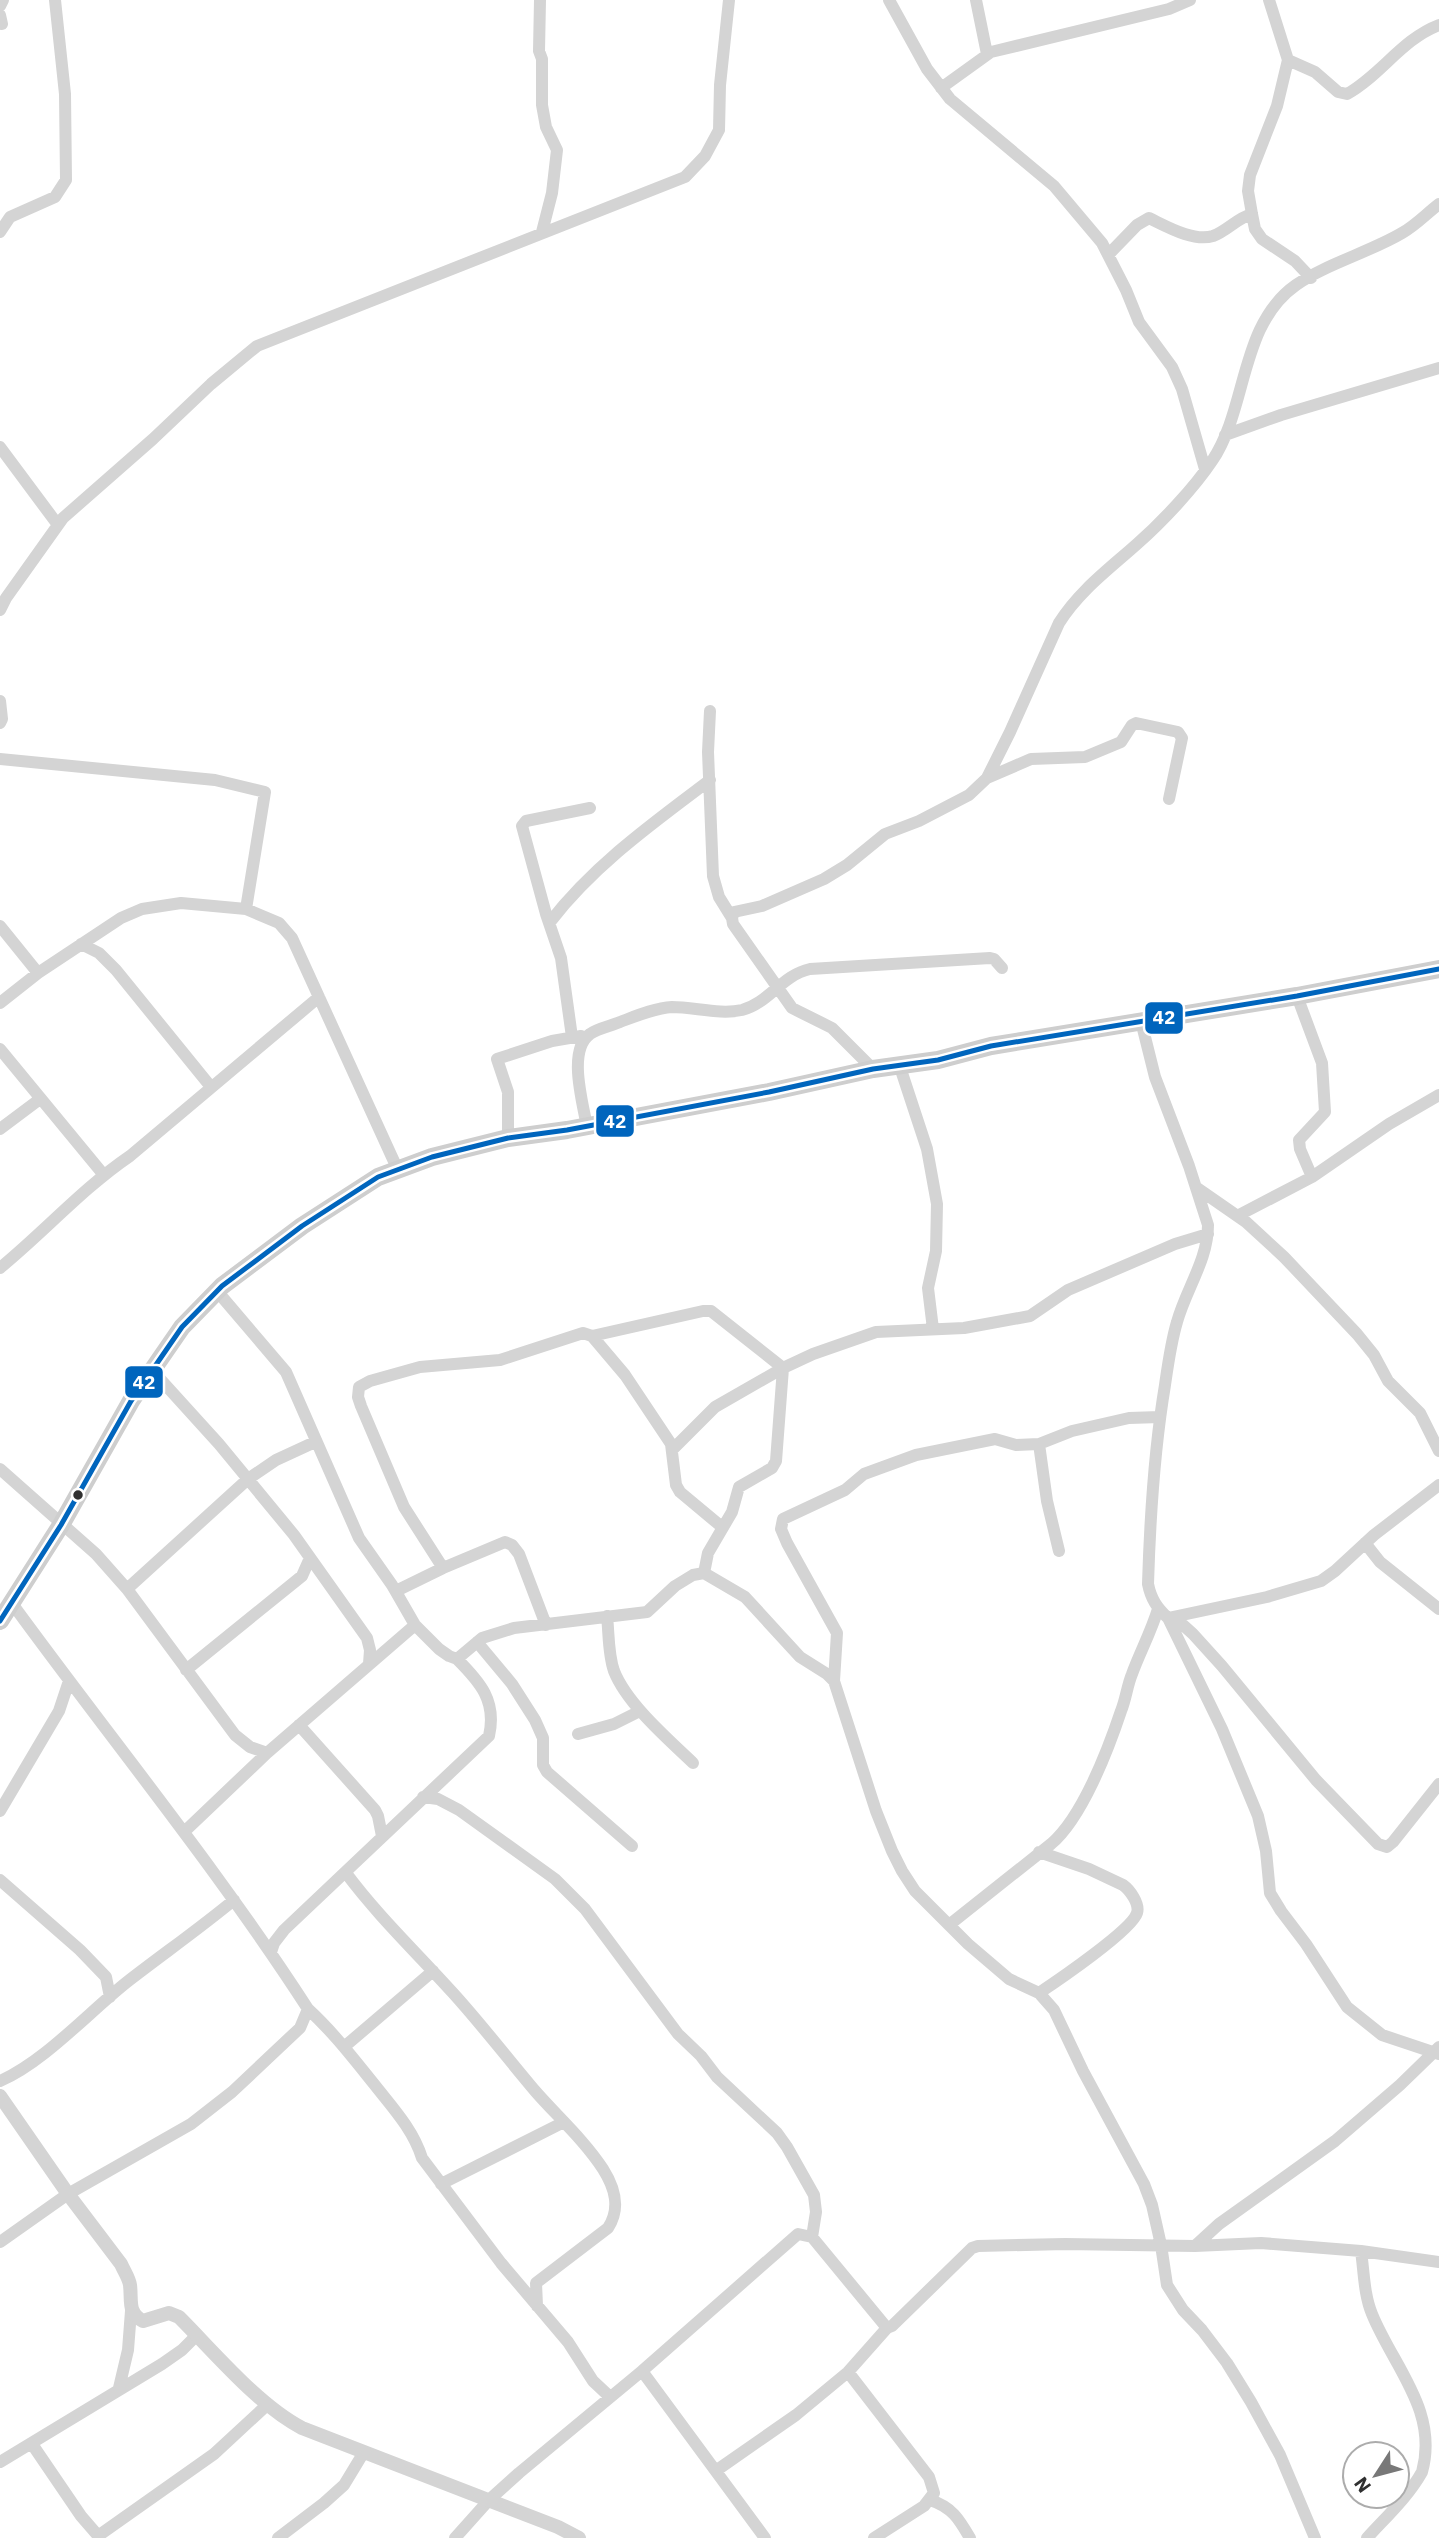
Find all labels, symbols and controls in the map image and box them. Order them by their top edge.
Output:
line badge: 42 [1144,1001,1184,1035]
text: 42 [1153,1005,1175,1029]
line badge: 42 [595,1104,635,1138]
text: 42 [604,1109,626,1133]
line badge: 42 [124,1365,164,1399]
text: 42 [133,1370,155,1394]
unlabelled marker [71,1488,85,1502]
north arrow [1341,2440,1411,2510]
text: N [1348,2472,1376,2498]

